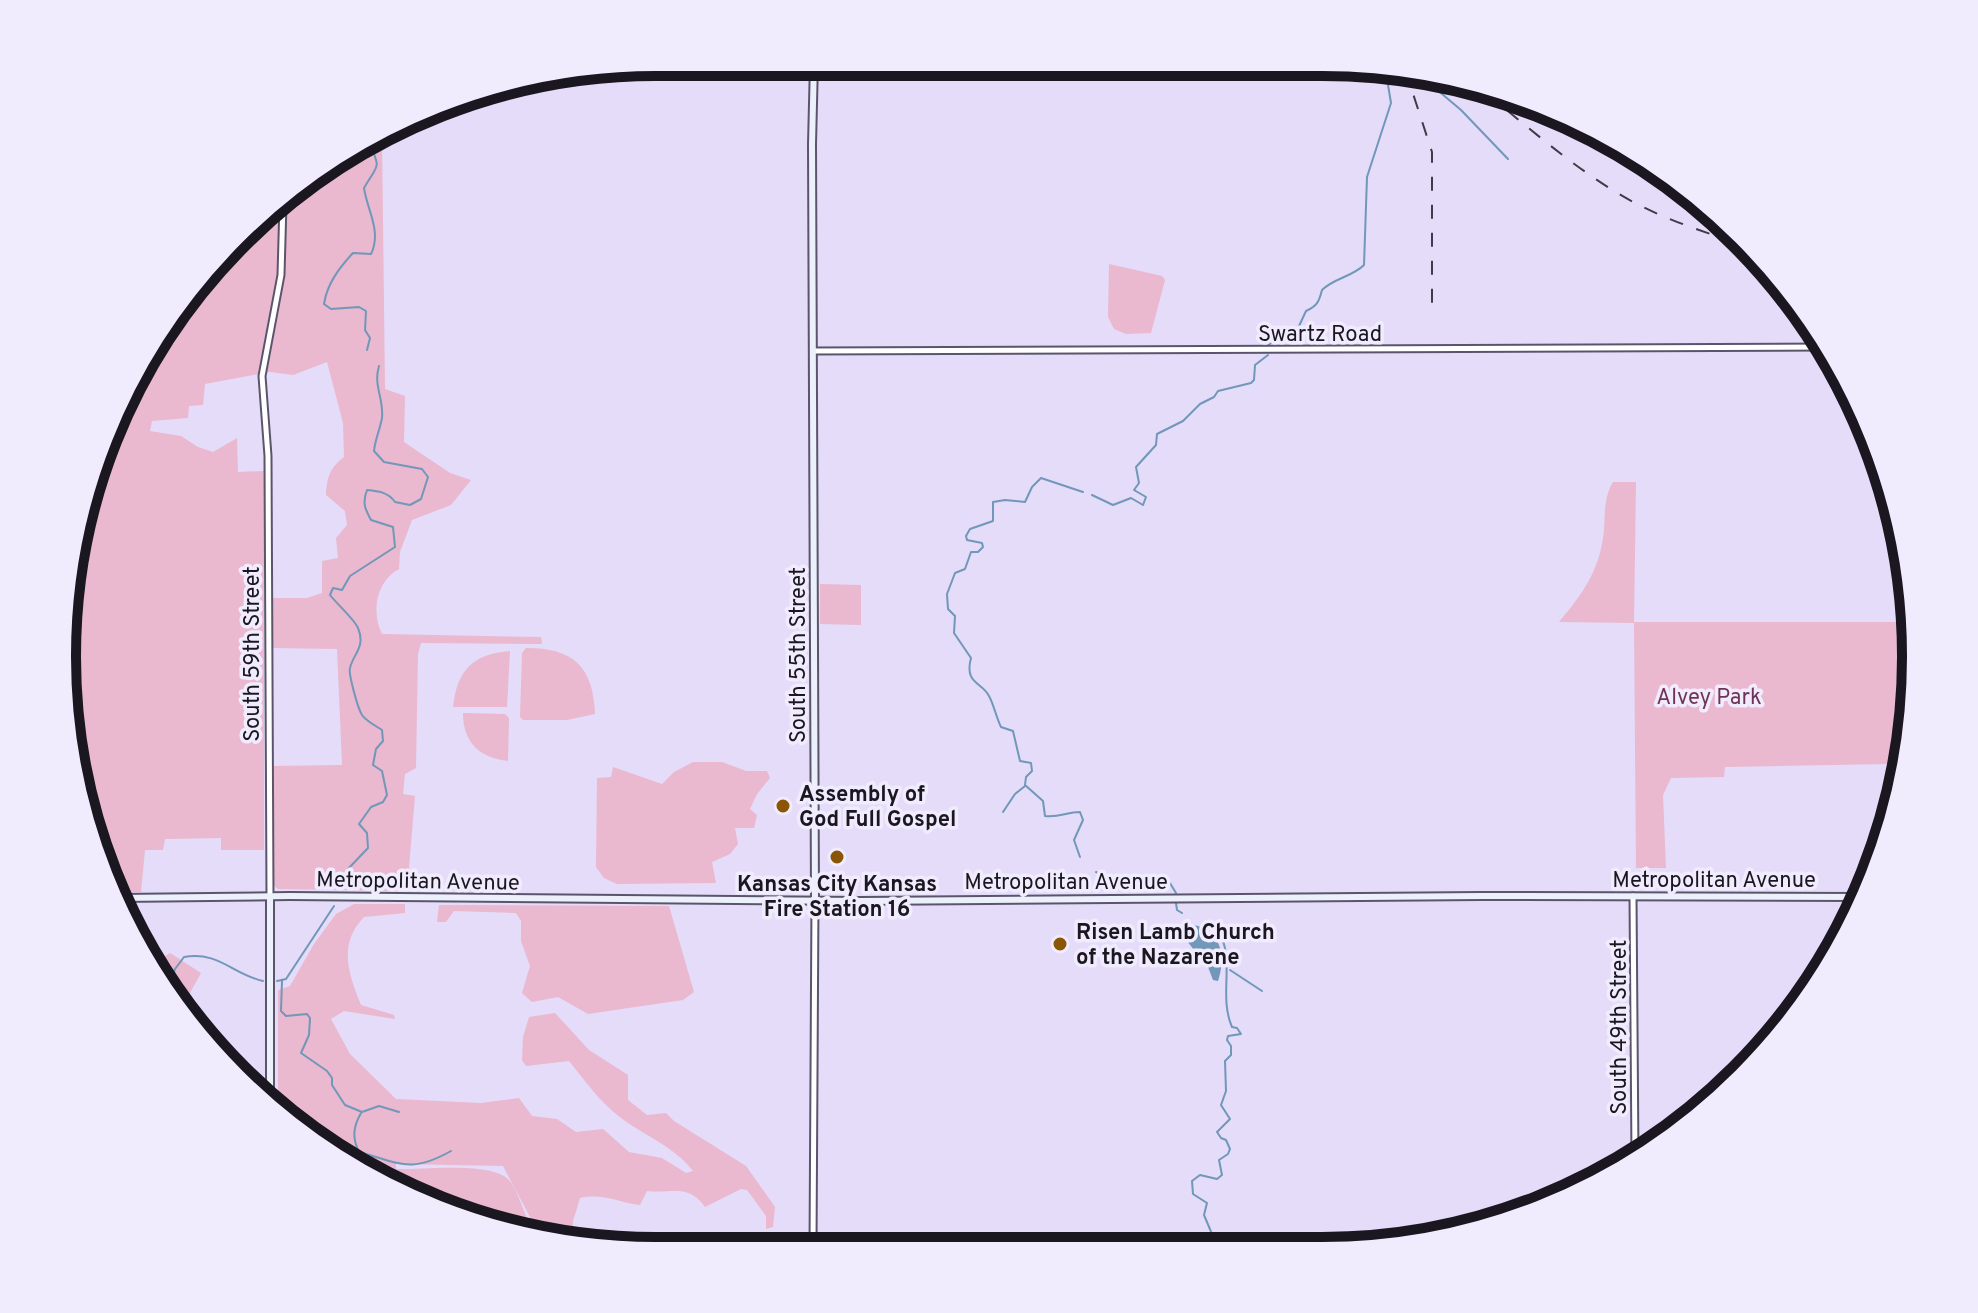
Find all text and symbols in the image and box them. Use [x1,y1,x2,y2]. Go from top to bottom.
street label: Swartz Road [1258,322,1382,349]
street label: South 59th Street [240,566,267,742]
street label: South 55th Street [786,567,813,743]
park label: Alvey Park [1656,685,1762,712]
place label: Assembly of God Full Gospel [799,782,956,834]
marker: Assembly of God Full Gospel [774,797,792,815]
marker: Kansas City Kansas Fire Station 16 [828,848,846,866]
street label: Metropolitan Avenue [316,867,520,898]
street label: Metropolitan Avenue [1612,868,1816,895]
street label: Metropolitan Avenue [964,870,1168,897]
place label: Kansas City Kansas Fire Station 16 [737,872,937,924]
place label: Risen Lamb Church of the Nazarene [1076,920,1275,972]
marker: Risen Lamb Church of the Nazarene [1051,935,1069,953]
street label: South 49th Street [1607,939,1634,1115]

